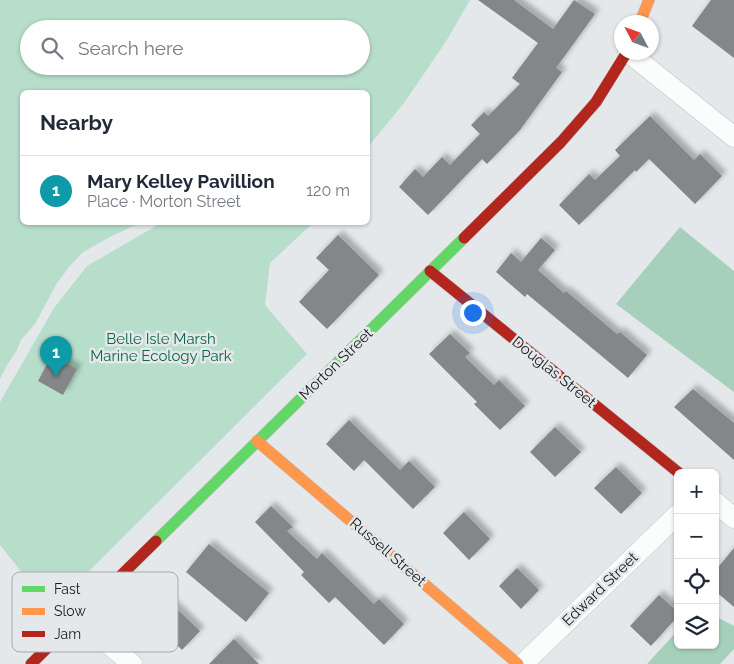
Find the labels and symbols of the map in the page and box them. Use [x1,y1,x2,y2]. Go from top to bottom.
north arrow [614,15,659,60]
your location [460,300,486,326]
street label: Morton Street [296,324,376,404]
park label: Belle Isle Marsh Marine Ecology Park [90,330,232,365]
street label: Douglas Street [508,333,600,411]
pin: 1 [40,336,72,377]
street label: Russell Street [346,514,430,590]
street label: Edward Street [558,548,642,630]
legend [12,572,178,652]
text: Fast [54,581,81,597]
text: Slow [54,603,86,619]
text: Jam [54,626,81,642]

